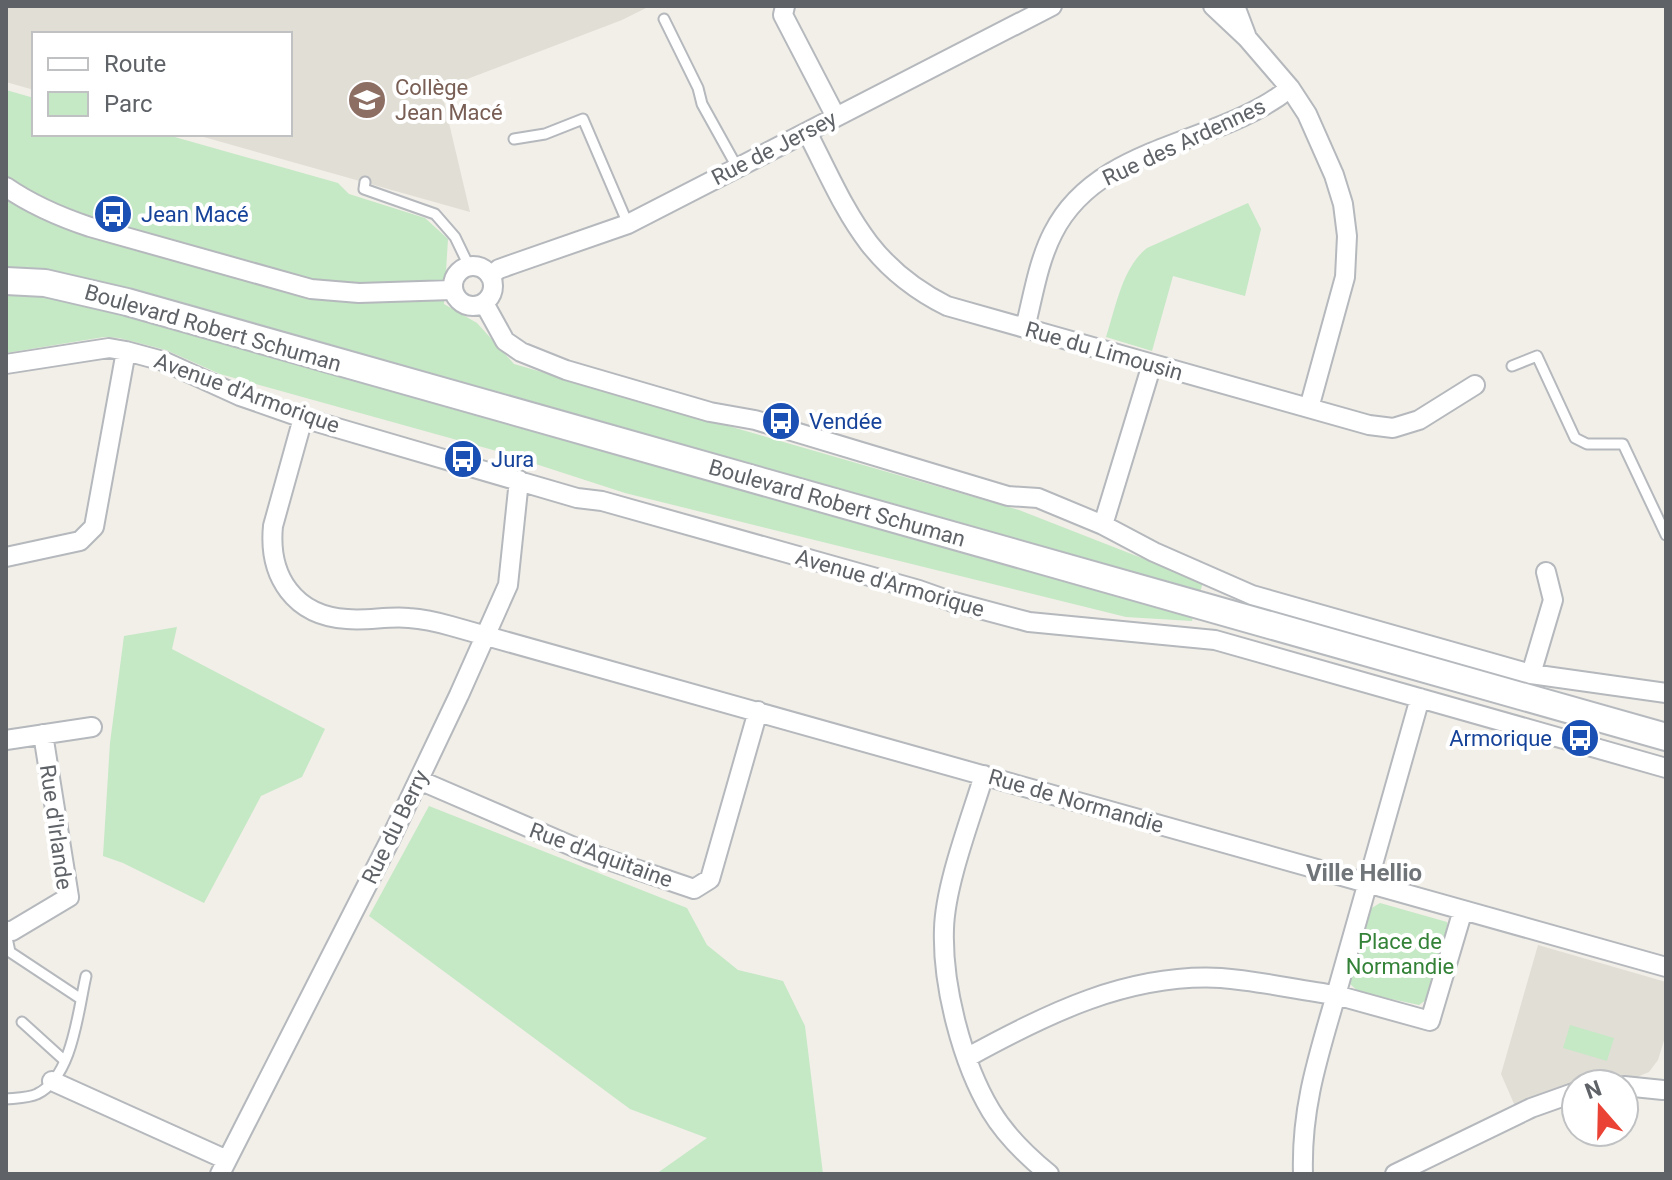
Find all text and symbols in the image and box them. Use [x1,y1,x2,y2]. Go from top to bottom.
legend [32,32,292,136]
text: Route [104,50,166,78]
place label: Collège Jean Macé [395,75,503,125]
school or university icon: Collège Jean Macé [346,79,388,121]
text: Parc [104,90,153,118]
street label: Rue des Ardennes [1099,93,1269,191]
street label: Rue de Jersey [707,106,841,190]
bus stop icon: Jean Macé [92,193,134,235]
place label: Jean Macé [141,202,249,227]
street label: Boulevard Robert Schuman [82,279,344,377]
street label: Rue du Limousin [1022,317,1186,385]
street label: Avenue d'Armorique [151,348,343,438]
bus stop icon: Vendée [760,400,802,442]
place label: Vendée [809,409,882,434]
bus stop icon: Jura [442,438,484,480]
place label: Jura [491,447,534,472]
street label: Boulevard Robert Schuman [706,454,968,552]
street label: Avenue d'Armorique [793,544,987,622]
bus stop icon: Armorique [1559,717,1601,759]
place label: Armorique [1449,726,1552,751]
street label: Rue d'Irlande [35,763,77,891]
street label: Rue de Normandie [986,764,1166,838]
street label: Rue du Berry [357,765,434,888]
street label: Rue d'Aquitaine [526,818,676,892]
district label: Ville Hellio [1306,859,1422,887]
park label: Place de Normandie [1346,929,1454,979]
north arrow [1560,1068,1640,1148]
text: N [1582,1075,1605,1104]

